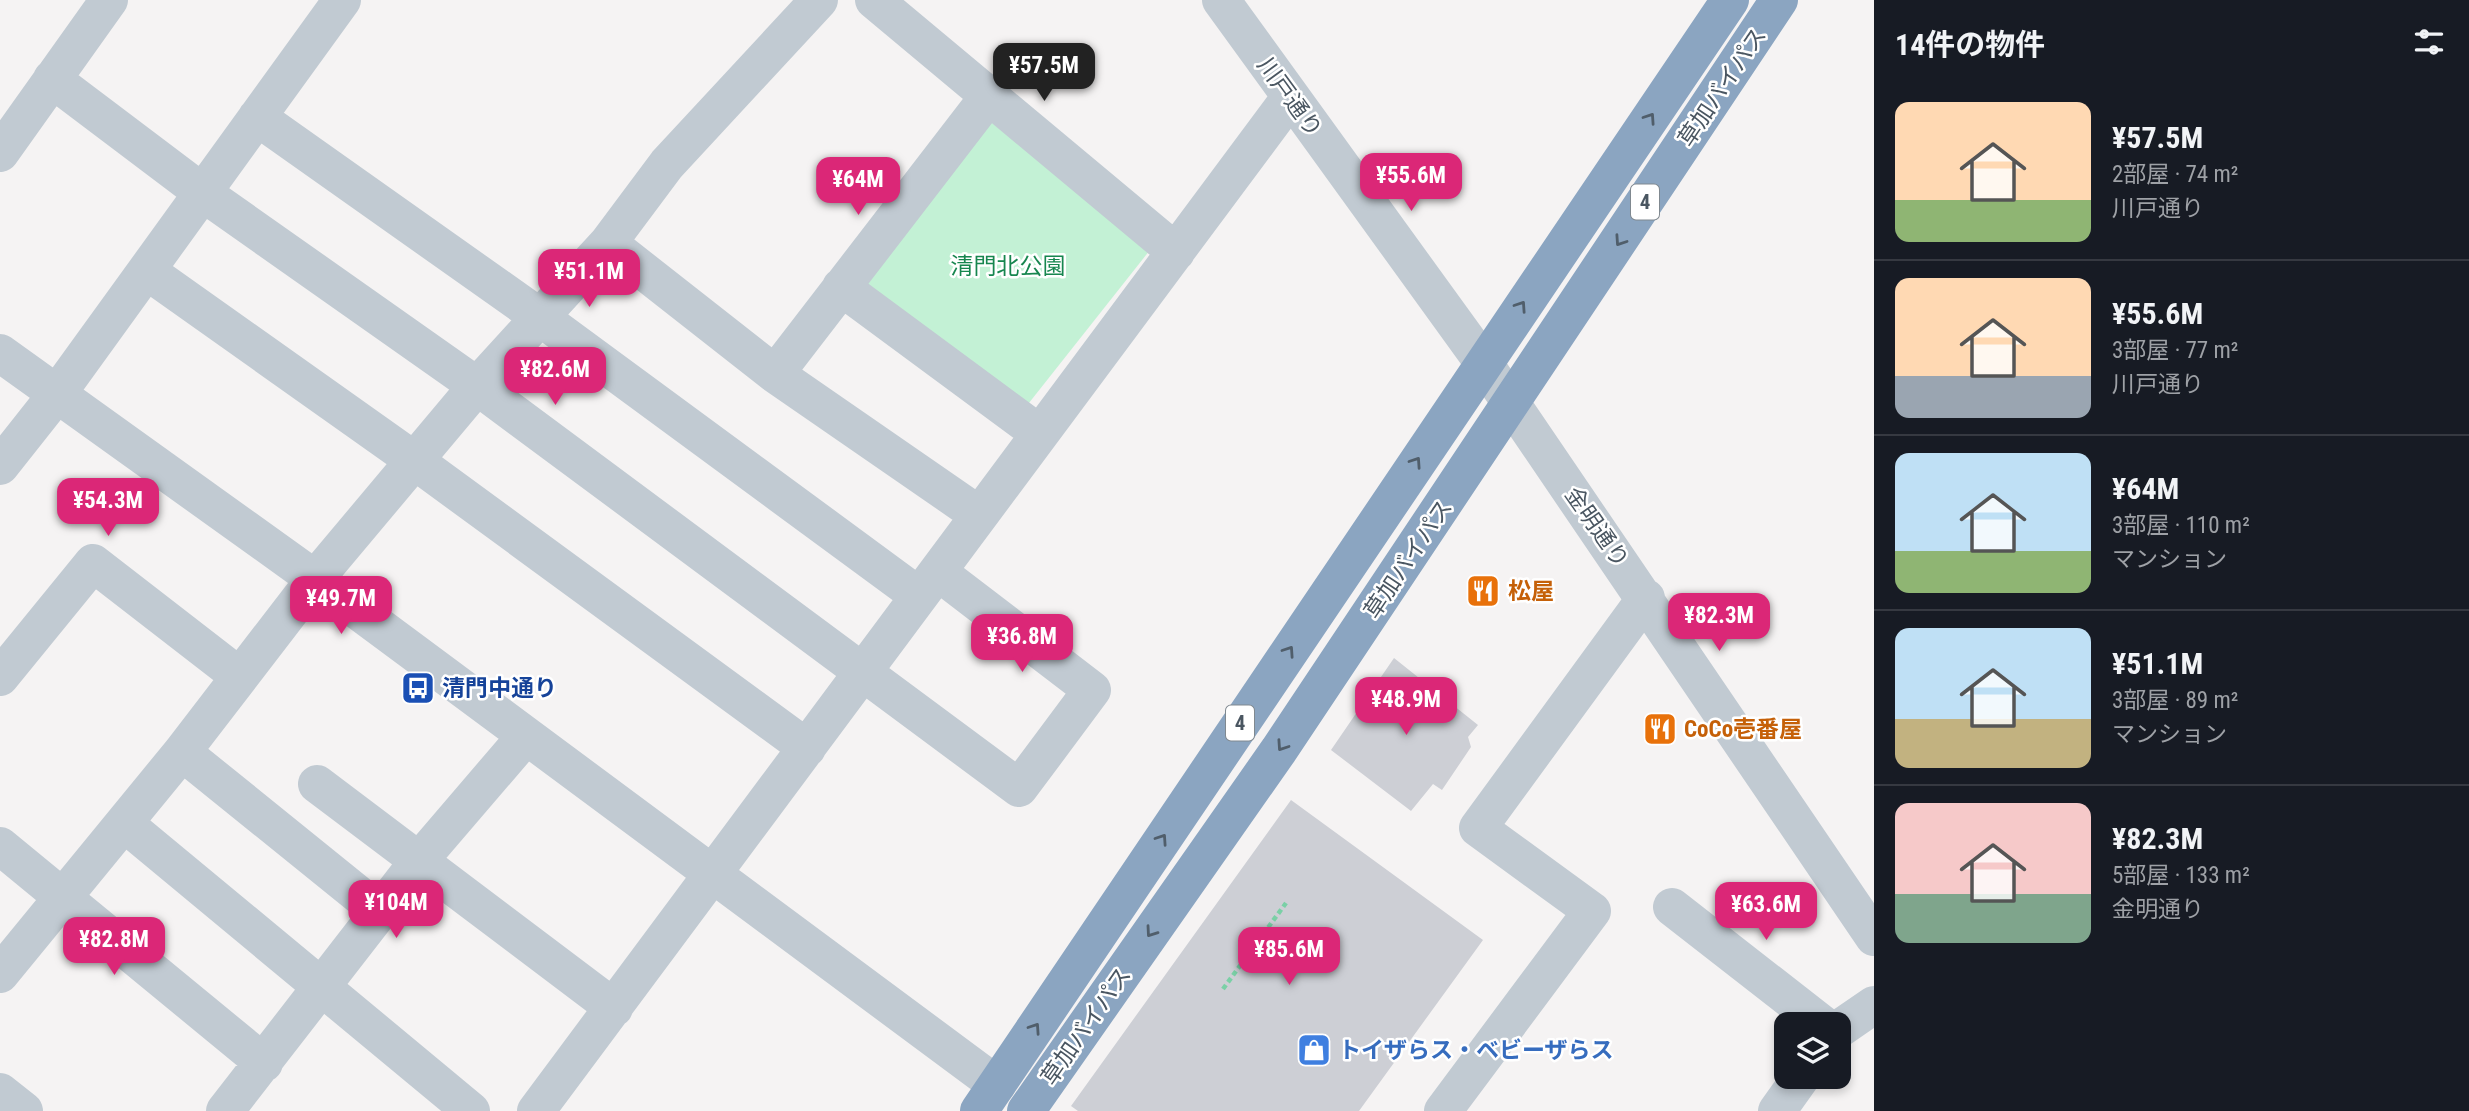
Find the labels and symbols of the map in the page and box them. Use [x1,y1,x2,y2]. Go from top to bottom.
street label: 草加バイパス [1673,23,1772,152]
pin: ¥57.5M [987,43,1101,103]
street label: 川戸通り [1252,52,1328,142]
one-way arrow [1642,113,1654,126]
pin: ¥55.6M [1354,154,1468,213]
pin: ¥64M [817,158,899,217]
road number: 4 [1631,184,1659,220]
one-way arrow [1616,233,1628,246]
pin: ¥51.1M [532,250,646,309]
park label: 清門北公園 [951,253,1066,280]
one-way arrow [1513,301,1525,314]
pin: ¥82.6M [498,348,612,407]
one-way arrow [1408,457,1420,470]
pin: ¥54.3M [51,478,165,538]
street label: 金明通り [1559,482,1634,573]
street label: 草加バイパス [1359,495,1458,624]
restaurant icon: 松屋 [1464,572,1502,610]
pin: ¥49.7M [284,576,398,636]
place label: 松屋 [1508,578,1554,605]
pin: ¥82.3M [1662,594,1776,653]
pin: ¥36.8M [965,614,1079,674]
one-way arrow [1281,645,1294,658]
bus stop icon: 清門中通り [399,669,437,707]
place label: 清門中通り [442,675,557,702]
pin: ¥48.9M [1349,678,1463,737]
road number: 4 [1226,706,1254,740]
restaurant icon: CoCo壱番屋 [1641,710,1679,748]
place label: CoCo壱番屋 [1684,716,1802,743]
one-way arrow [1277,738,1290,751]
one-way arrow [1154,834,1167,847]
pin: ¥104M [347,880,445,940]
pin: ¥63.6M [1709,883,1823,942]
pin: ¥82.8M [57,918,171,977]
one-way arrow [1147,924,1159,937]
pin: ¥85.6M [1232,928,1346,987]
street label: 草加バイパス [1036,962,1137,1090]
one-way arrow [1027,1023,1039,1036]
shop icon: トイザらス・ベビーザらス [1295,1031,1333,1069]
place label: トイザらス・ベビーザらス [1338,1037,1614,1064]

